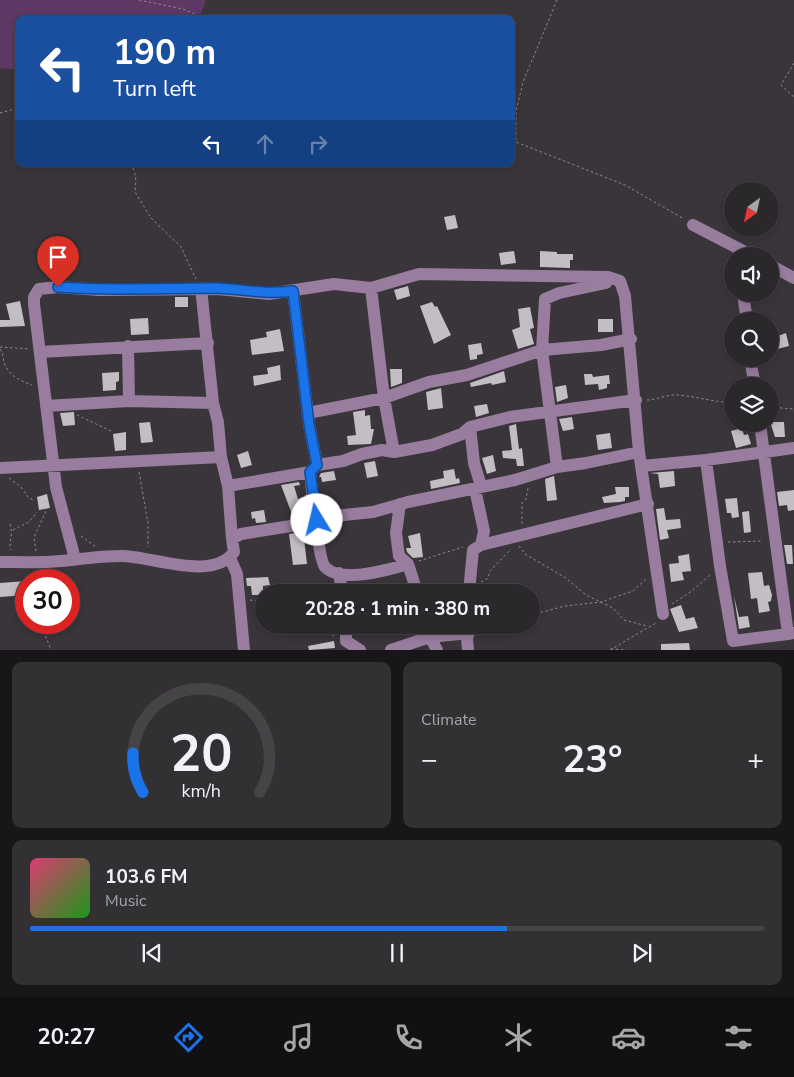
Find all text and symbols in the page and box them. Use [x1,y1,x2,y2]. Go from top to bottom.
text: 190 m [113,29,216,76]
icon: left [30,35,95,100]
text: Turn left [113,74,196,104]
icon: left [198,130,226,158]
icon: ahead [251,130,279,158]
icon: right [304,130,332,158]
north arrow [724,182,779,238]
map controls [724,182,779,432]
pin [37,236,79,287]
icon: arrive [44,243,72,271]
button: sound [724,247,779,302]
button: search [724,312,779,367]
button: layers [724,377,779,432]
position arrow [290,493,342,545]
speed limit sign: 30 [15,569,80,634]
text: 20:28 · 1 min · 380 m [305,596,490,622]
text: Climate [421,709,476,731]
text: 20 [170,718,233,789]
text: 23° [562,734,623,785]
text: − [421,741,438,779]
text: + [747,741,764,779]
text: km/h [182,779,221,803]
text: 103.6 FM [105,864,188,890]
text: Music [105,890,146,912]
icon: previous [138,939,166,967]
icon: pause [383,939,411,967]
icon: next [628,939,656,967]
icon: directions [171,1020,206,1055]
icon: music [281,1020,316,1055]
icon: phone [391,1020,426,1055]
icon: climate [501,1020,536,1055]
icon: car [611,1020,646,1055]
icon: filters [721,1020,756,1055]
text: 20:27 [38,1022,96,1052]

